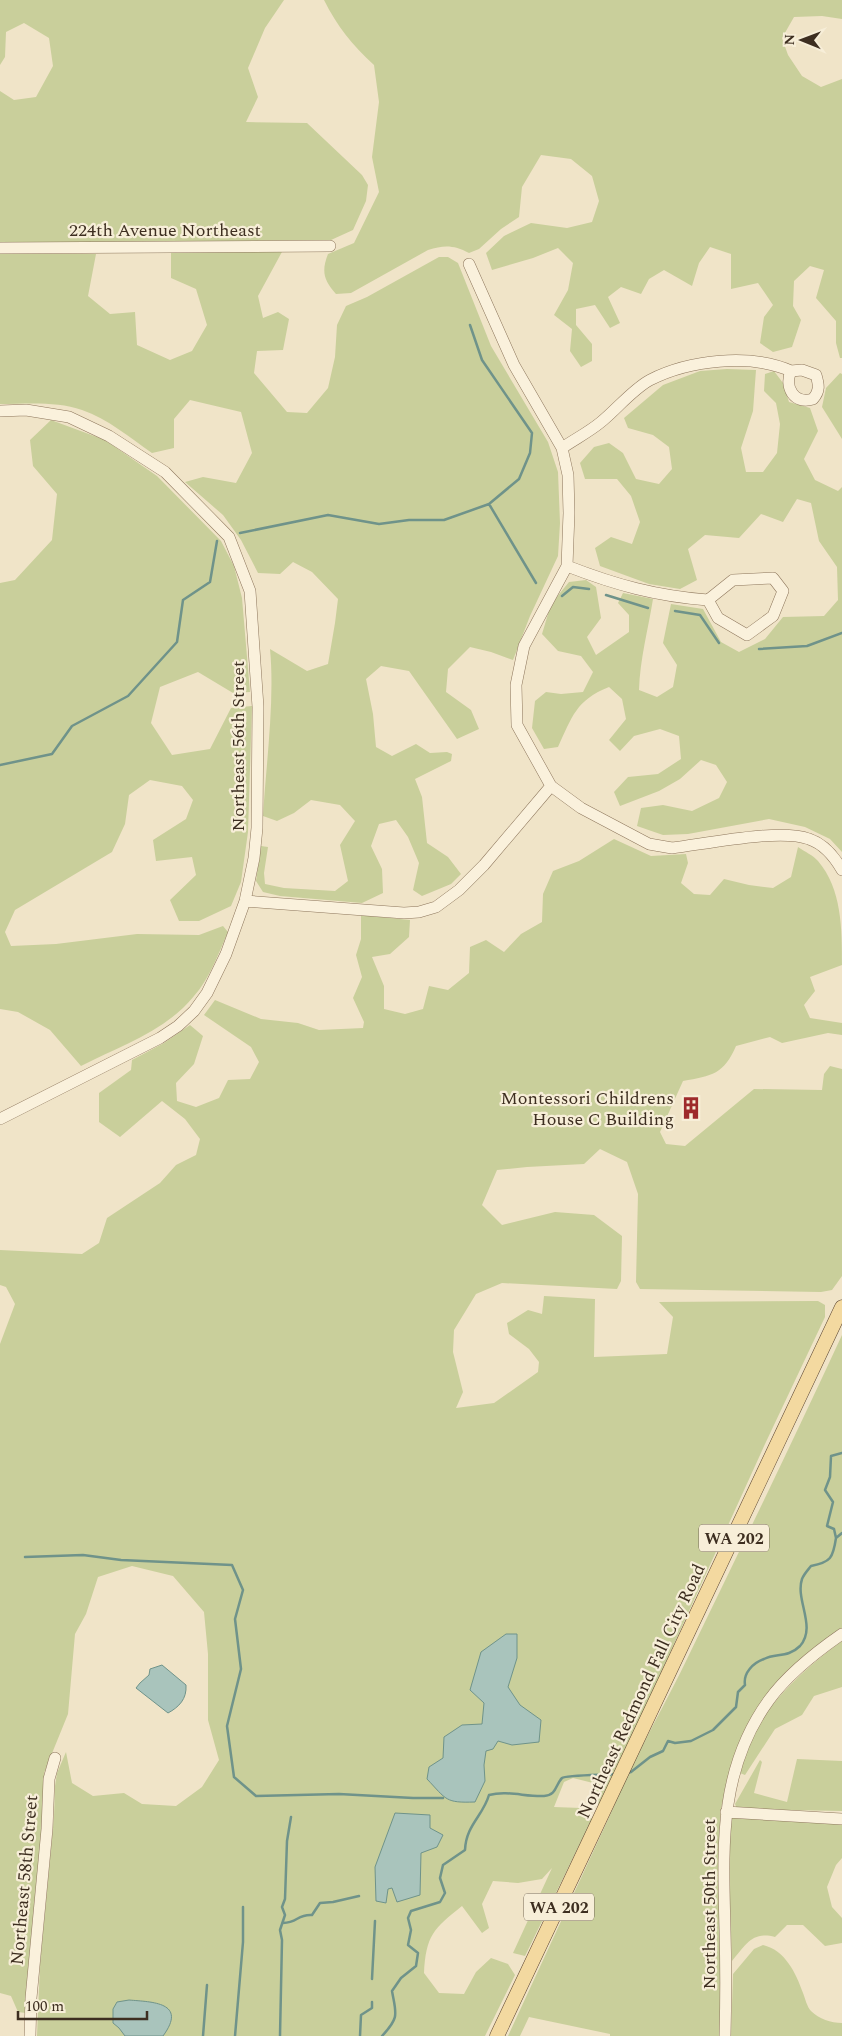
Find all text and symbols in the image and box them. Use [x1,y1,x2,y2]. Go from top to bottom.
north arrow [777,15,827,65]
text: N [779,34,800,46]
street label: 224th Avenue Northeast [69,217,261,244]
street label: Northeast 56th Street [225,661,252,831]
place label: Montessori Childrens House C Building [501,1085,674,1133]
building icon: Montessori Childrens House C Building [678,1095,704,1121]
road number: WA 202 [699,1525,769,1552]
street label: Northeast Redmond Fall City Road [570,1559,713,1823]
street label: Northeast 58th Street [4,1794,45,1966]
street label: Northeast 50th Street [696,1819,723,1989]
road number: WA 202 [524,1894,594,1920]
scale bar [18,1988,146,2020]
text: 100 m [25,1995,64,2018]

